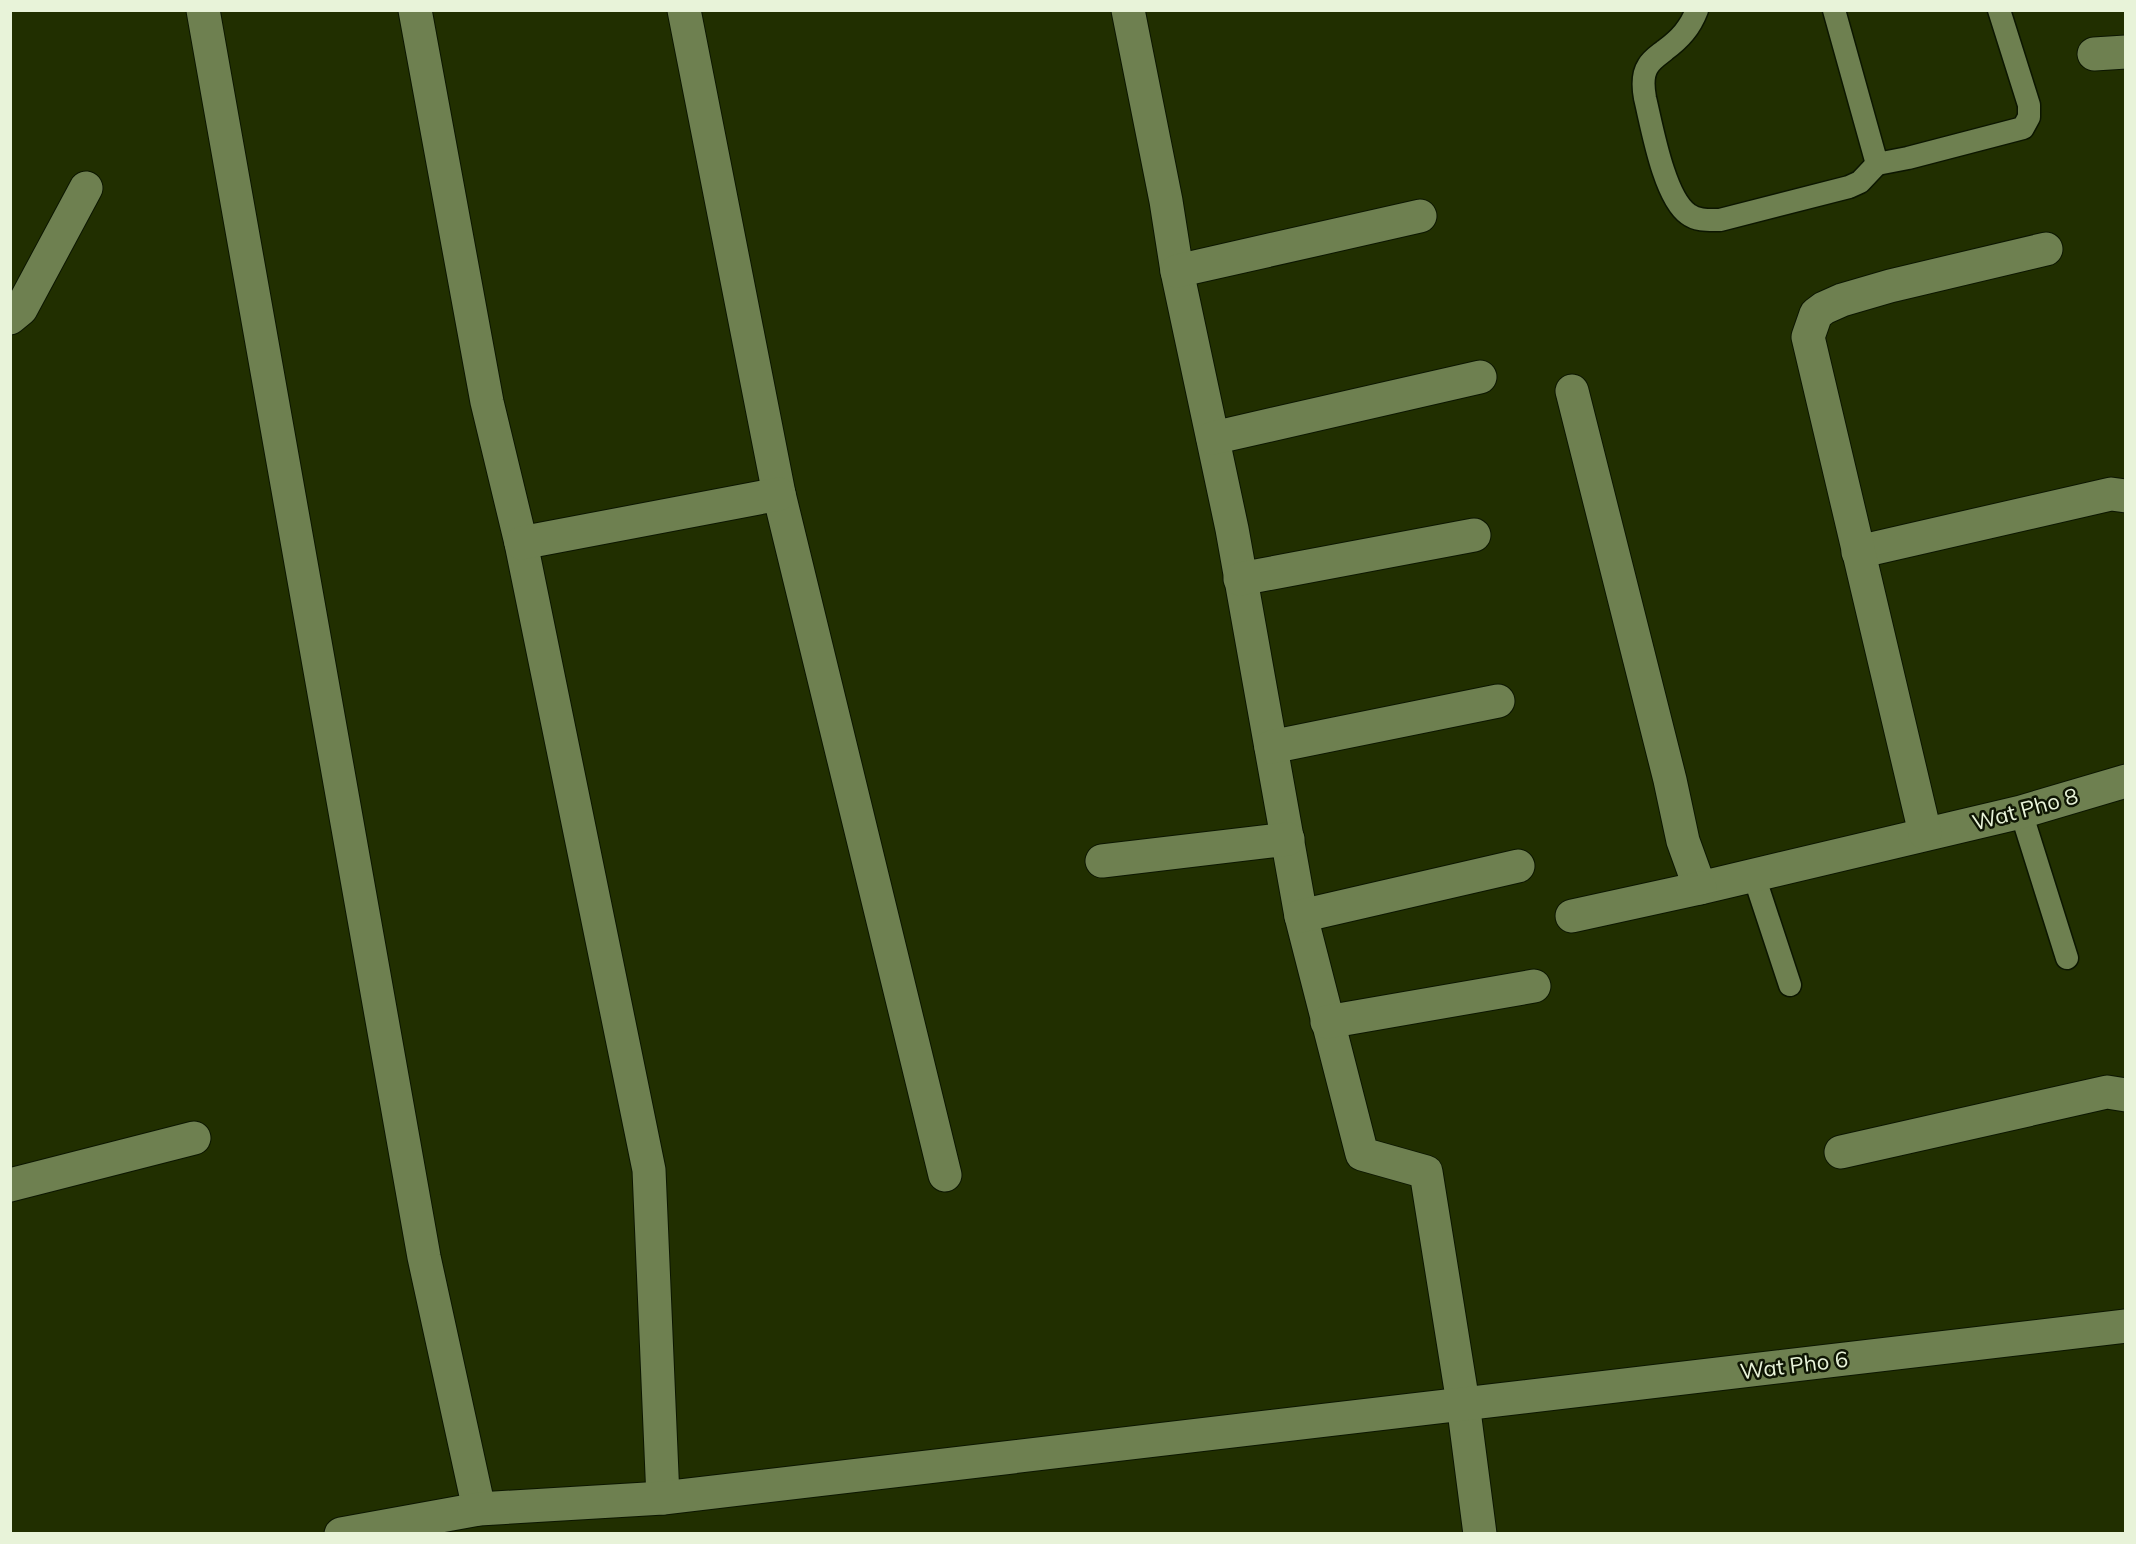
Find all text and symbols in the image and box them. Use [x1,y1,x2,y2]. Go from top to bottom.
street label: Wat Pho 8 [1969,781,2081,837]
street label: Wat Pho 6 [1738,1344,1850,1386]

